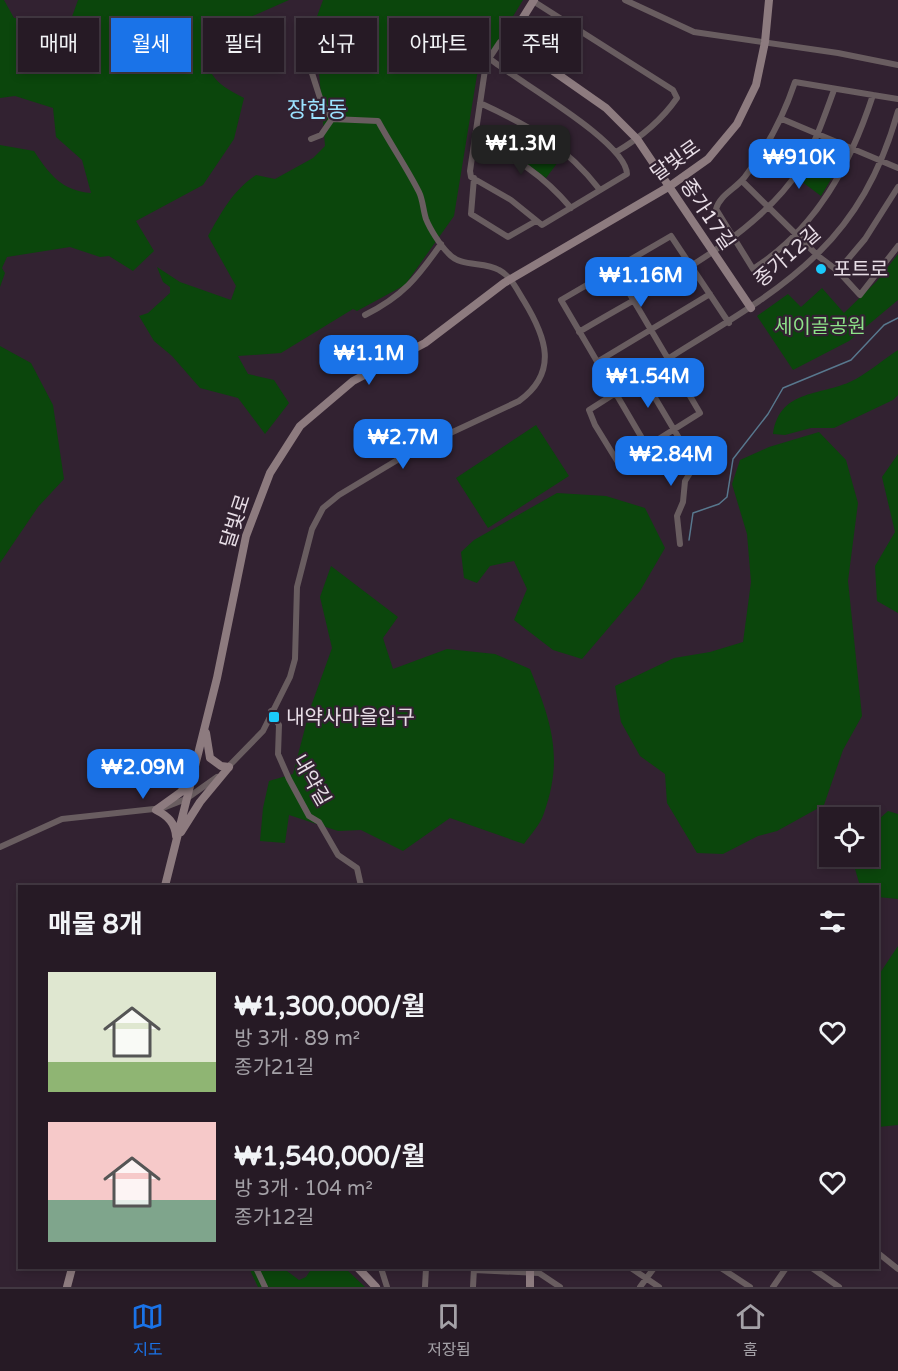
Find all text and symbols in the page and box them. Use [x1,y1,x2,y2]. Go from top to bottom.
chip: 매매 [18,18,99,72]
chip: 월세 [111,18,191,72]
chip: 필터 [203,18,284,72]
chip: 신규 [296,18,377,72]
chip: 아파트 [389,18,489,72]
chip: 주택 [501,18,581,72]
district label: 장현동 [287,97,347,123]
pin: ₩1.3M [479,125,563,176]
text: ₩1.3M [485,132,557,156]
street label: 달빛로 [646,135,705,186]
pin: ₩910K [757,139,841,190]
text: ₩910K [763,146,835,170]
street label: 종가17길 [675,175,740,255]
street label: 종가12길 [749,221,826,292]
pin: ₩1.16M [592,257,690,308]
place label: 포트로 [833,258,888,282]
marker: 포트로 [814,262,828,276]
text: ₩1.16M [599,264,683,288]
park label: 세이골공원 [774,315,866,339]
pin: ₩1.1M [327,335,411,386]
text: ₩1.1M [333,342,405,366]
pin: ₩1.54M [599,358,697,409]
text: ₩1.54M [606,365,690,389]
pin: ₩2.7M [361,419,445,470]
text: ₩2.7M [367,426,439,450]
pin: ₩2.84M [622,436,720,487]
text: ₩2.84M [629,443,713,467]
street label: 달빛로 [216,491,256,551]
place label: 내약사마을입구 [286,706,415,730]
marker: 내약사마을입구 [267,710,281,724]
pin: ₩2.09M [94,749,192,800]
street label: 내약길 [287,751,335,810]
text: ₩2.09M [101,756,185,780]
map controls [819,807,879,867]
button: locate [819,807,879,867]
icon: filters [816,905,849,938]
text: 매물 8개 [48,909,143,940]
text: ₩1,300,000/월 [234,991,425,1022]
icon: home [96,996,168,1068]
icon: heart [816,1016,849,1049]
text: 방 3개 · 89 m² [234,1027,360,1051]
text: 종가21길 [234,1056,314,1080]
text: ₩1,540,000/월 [234,1141,425,1172]
icon: home [96,1146,168,1218]
icon: heart [816,1166,849,1199]
text: 방 3개 · 104 m² [234,1177,373,1201]
text: 종가12길 [234,1206,314,1230]
tab: 지도 [131,1300,164,1360]
tab: 저장됨 [427,1300,471,1360]
tab: 홈 [734,1300,767,1360]

